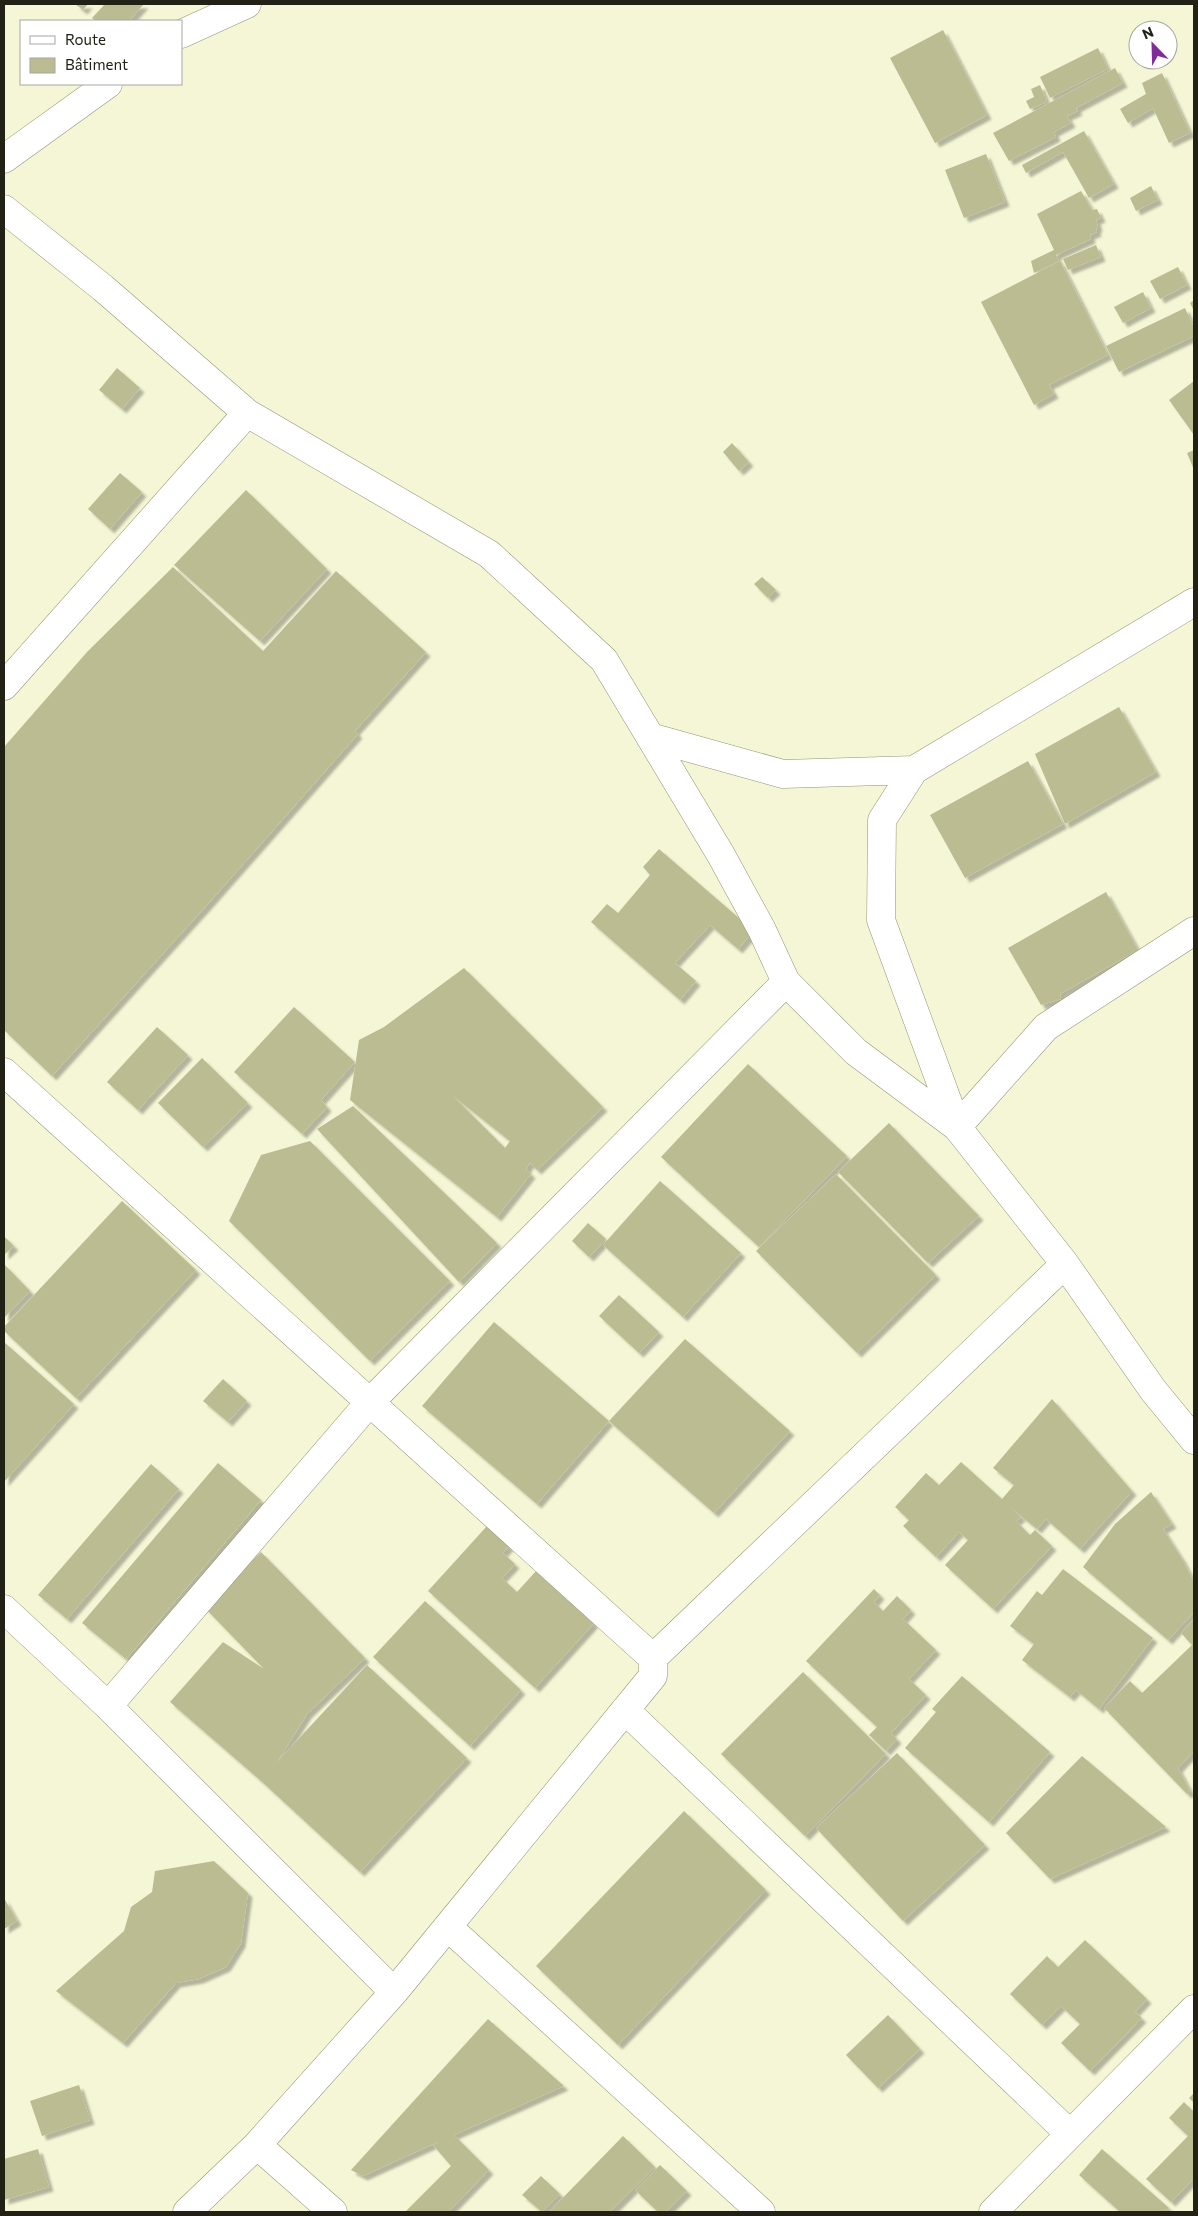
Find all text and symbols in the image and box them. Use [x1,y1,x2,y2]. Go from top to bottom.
legend [20,20,182,85]
north arrow [1128,20,1178,70]
text: N [1140,23,1156,42]
text: Route [65,30,106,48]
text: Bâtiment [65,55,128,73]

